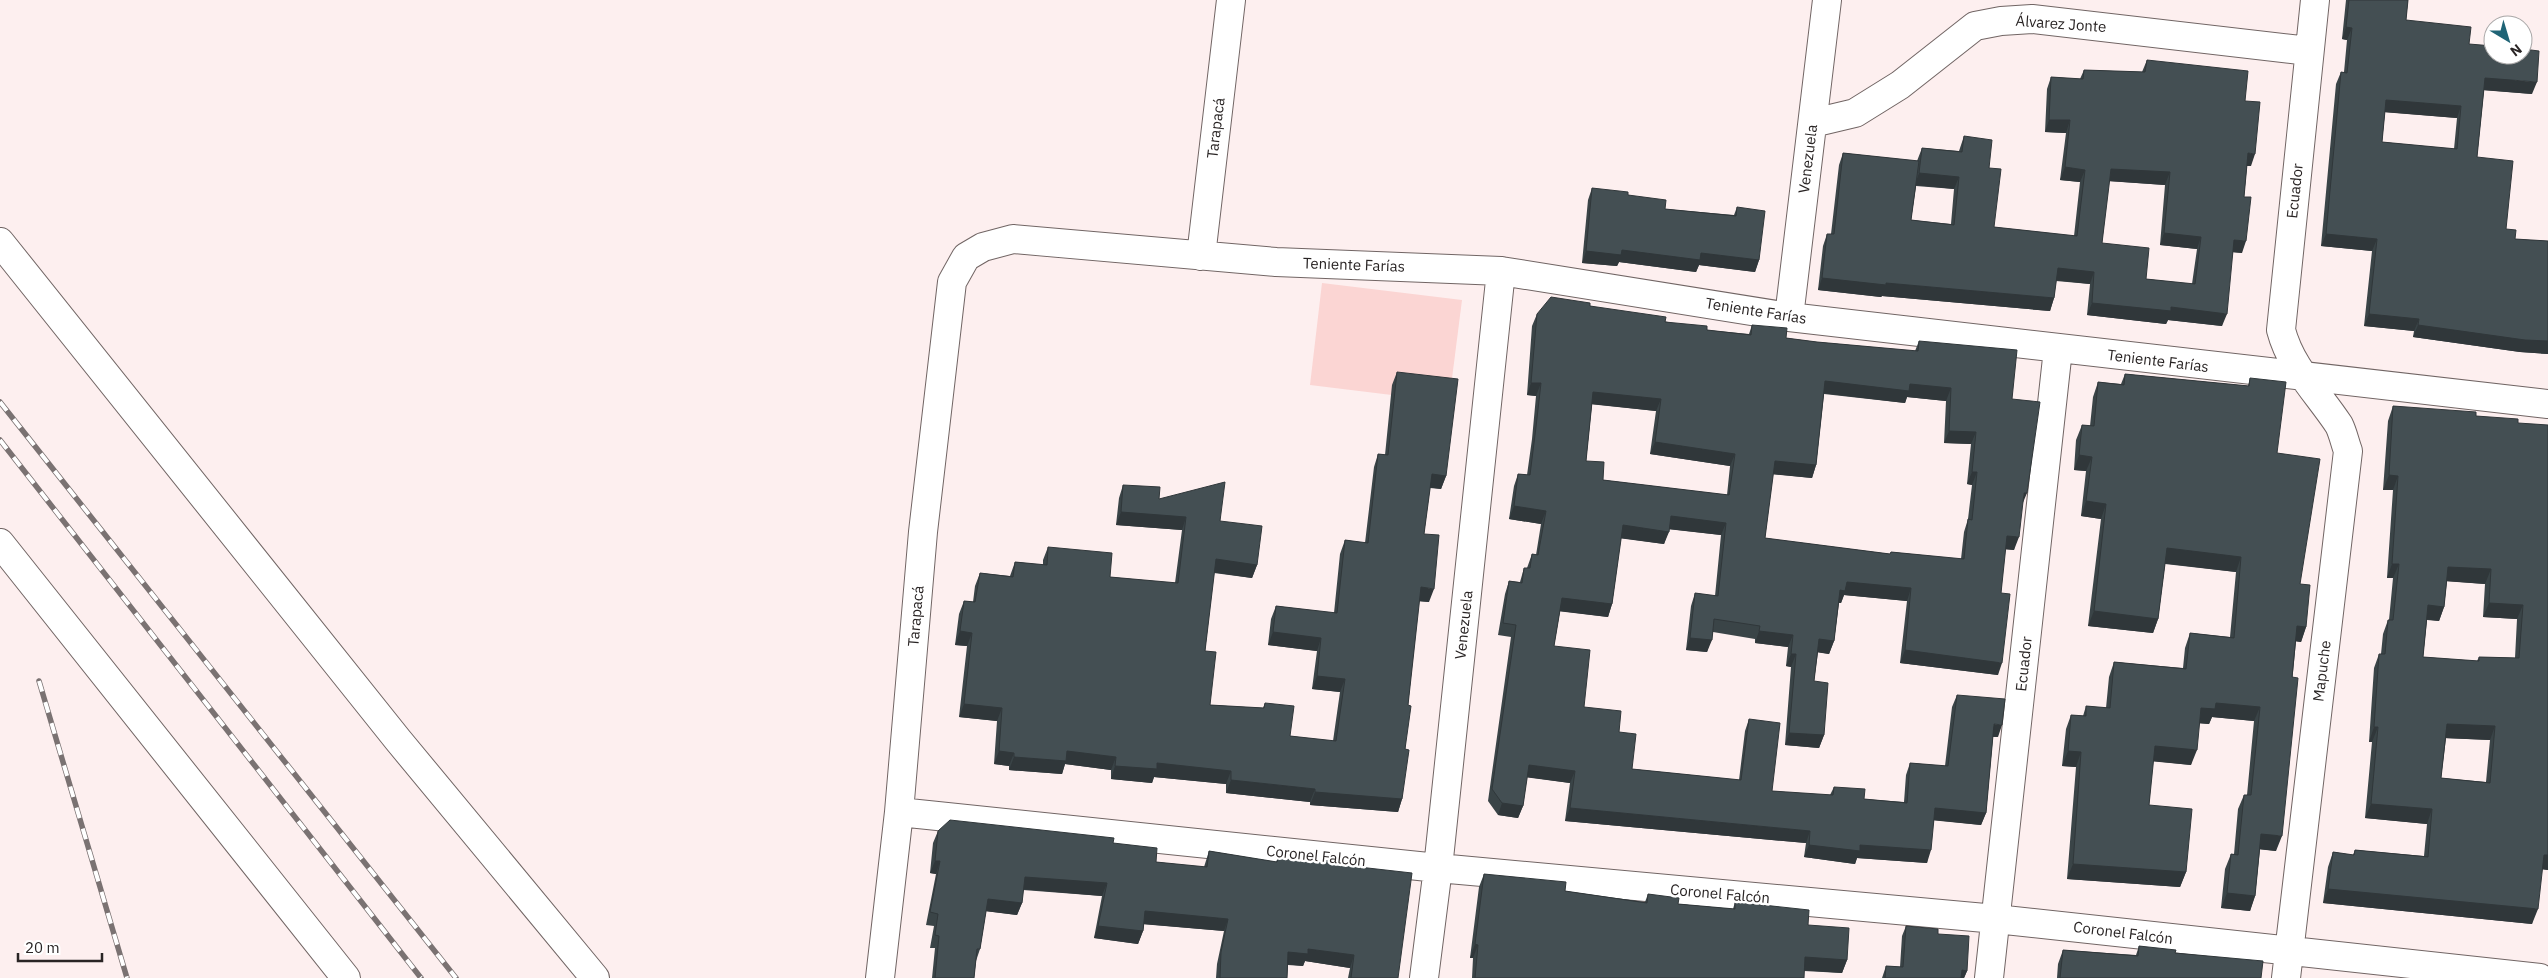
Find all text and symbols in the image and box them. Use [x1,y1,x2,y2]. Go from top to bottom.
street label: Álvarez Jonte [2015,11,2107,36]
north arrow [2483,15,2533,65]
text: N [2506,40,2526,60]
street label: Tarapacá [1202,96,1229,160]
street label: Venezuela [1794,123,1821,195]
street label: Ecuador [2282,162,2307,219]
street label: Teniente Farías [1303,253,1405,276]
street label: Teniente Farías [1704,293,1808,328]
street label: Teniente Farías [2106,345,2210,376]
street label: Tarapacá [903,585,928,647]
street label: Venezuela [1450,589,1477,660]
street label: Ecuador [2011,635,2036,692]
street label: Mapuche [2308,639,2335,703]
street label: Coronel Falcón [1265,841,1367,870]
street label: Coronel Falcón [1669,880,1771,907]
street label: Coronel Falcón [2072,917,2174,948]
scale bar [18,930,101,962]
text: 20 m [25,938,60,957]

